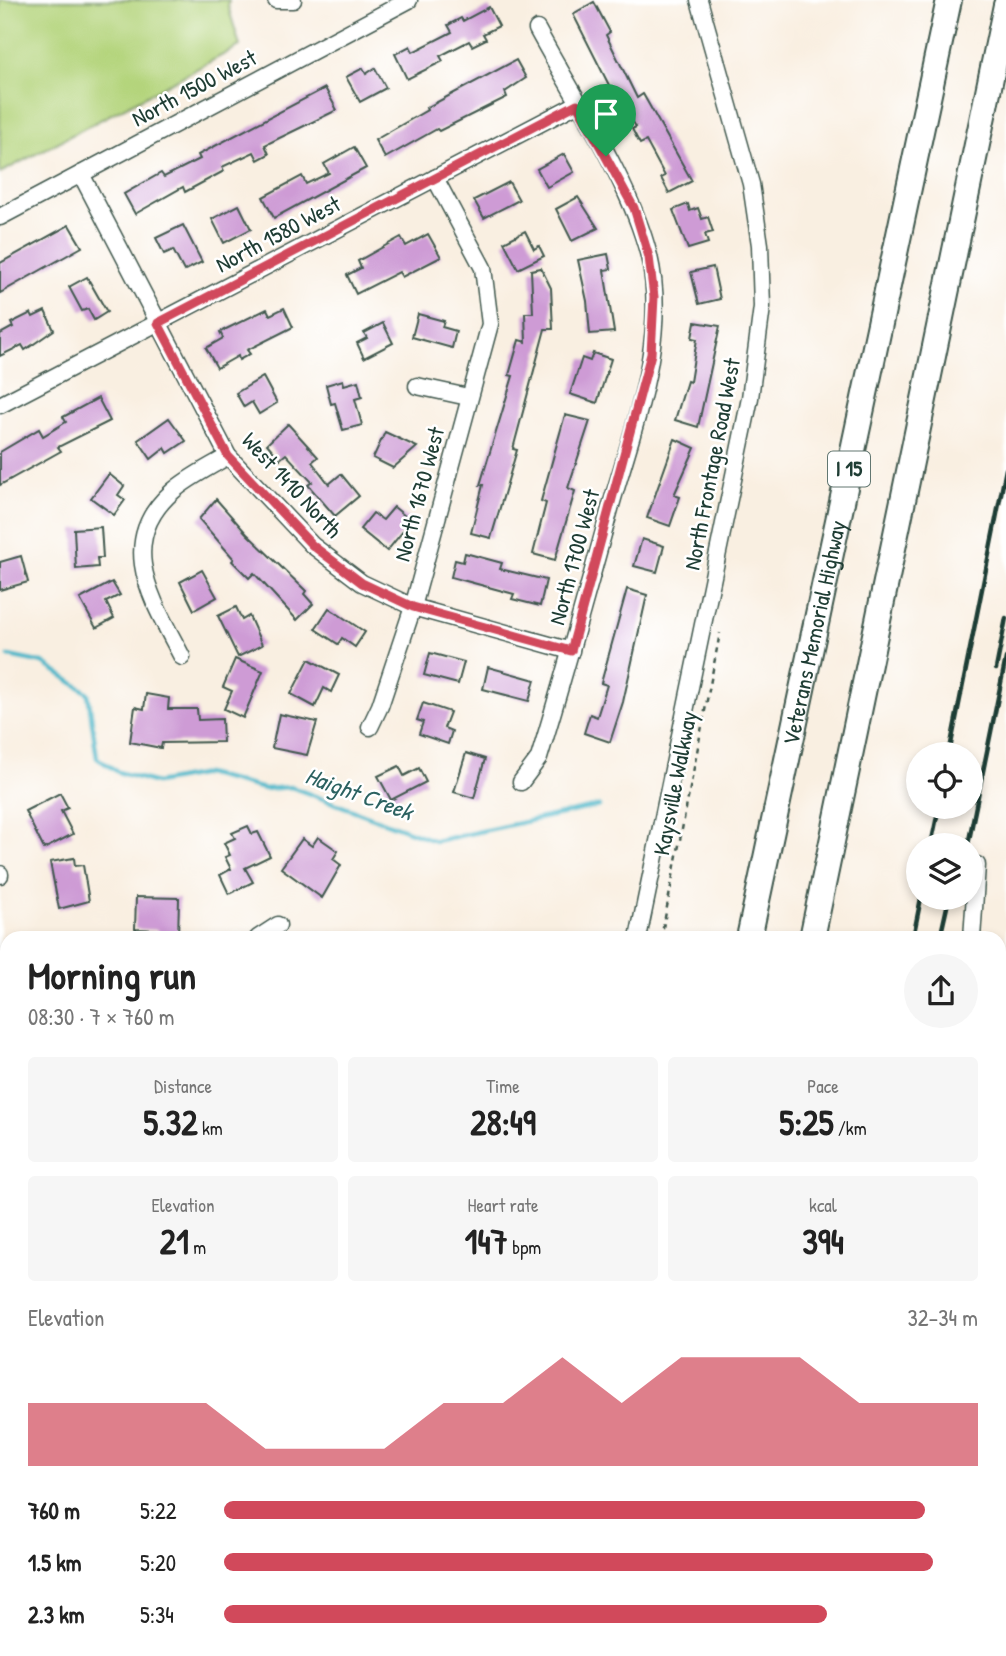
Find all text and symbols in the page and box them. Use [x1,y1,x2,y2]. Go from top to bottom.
street label: North 1500 West [126,41,263,133]
pin [576,84,636,156]
icon: arrive [587,95,625,133]
street label: North 1580 West [210,187,346,279]
street label: North Frontage Road West [676,354,747,572]
street label: North 1670 West [386,422,452,564]
street label: West 1410 North [235,425,350,545]
road number: I 15 [828,452,870,486]
street label: North 1700 West [541,485,607,628]
street label: Veterans Memorial Highway [775,517,853,748]
street label: Kaysville Walkway [645,708,704,858]
map controls [906,742,983,910]
button: locate [906,742,983,819]
water label: Haight Creek [301,759,419,829]
button: layers [906,833,983,910]
text: Morning run [28,949,196,1001]
button: share [904,954,978,1028]
text: 08:30 · 7 × 760 m [28,1001,174,1032]
text: Distance [154,1073,212,1099]
text: Time [486,1073,520,1099]
text: Pace [807,1073,839,1099]
text: 5.32 [143,1099,198,1146]
text: 28:49 [470,1099,536,1146]
text: 5:25 [779,1099,833,1146]
text: km [198,1115,223,1141]
text: /km [833,1115,867,1141]
text: Elevation [151,1192,215,1218]
text: Heart rate [468,1192,538,1218]
text: kcal [809,1192,837,1218]
text: 21 [160,1218,189,1265]
text: 147 [465,1218,508,1265]
text: 394 [802,1218,844,1265]
text: m [189,1234,206,1260]
text: bpm [508,1234,541,1260]
text: Elevation [28,1302,104,1333]
text: 32–34 m [907,1302,978,1333]
text: 760 m [28,1495,80,1526]
text: 5:22 [140,1495,177,1526]
text: 1.5 km [28,1547,81,1578]
text: 5:20 [140,1547,176,1578]
text: 2.3 km [28,1599,84,1630]
text: 5:34 [140,1599,174,1630]

